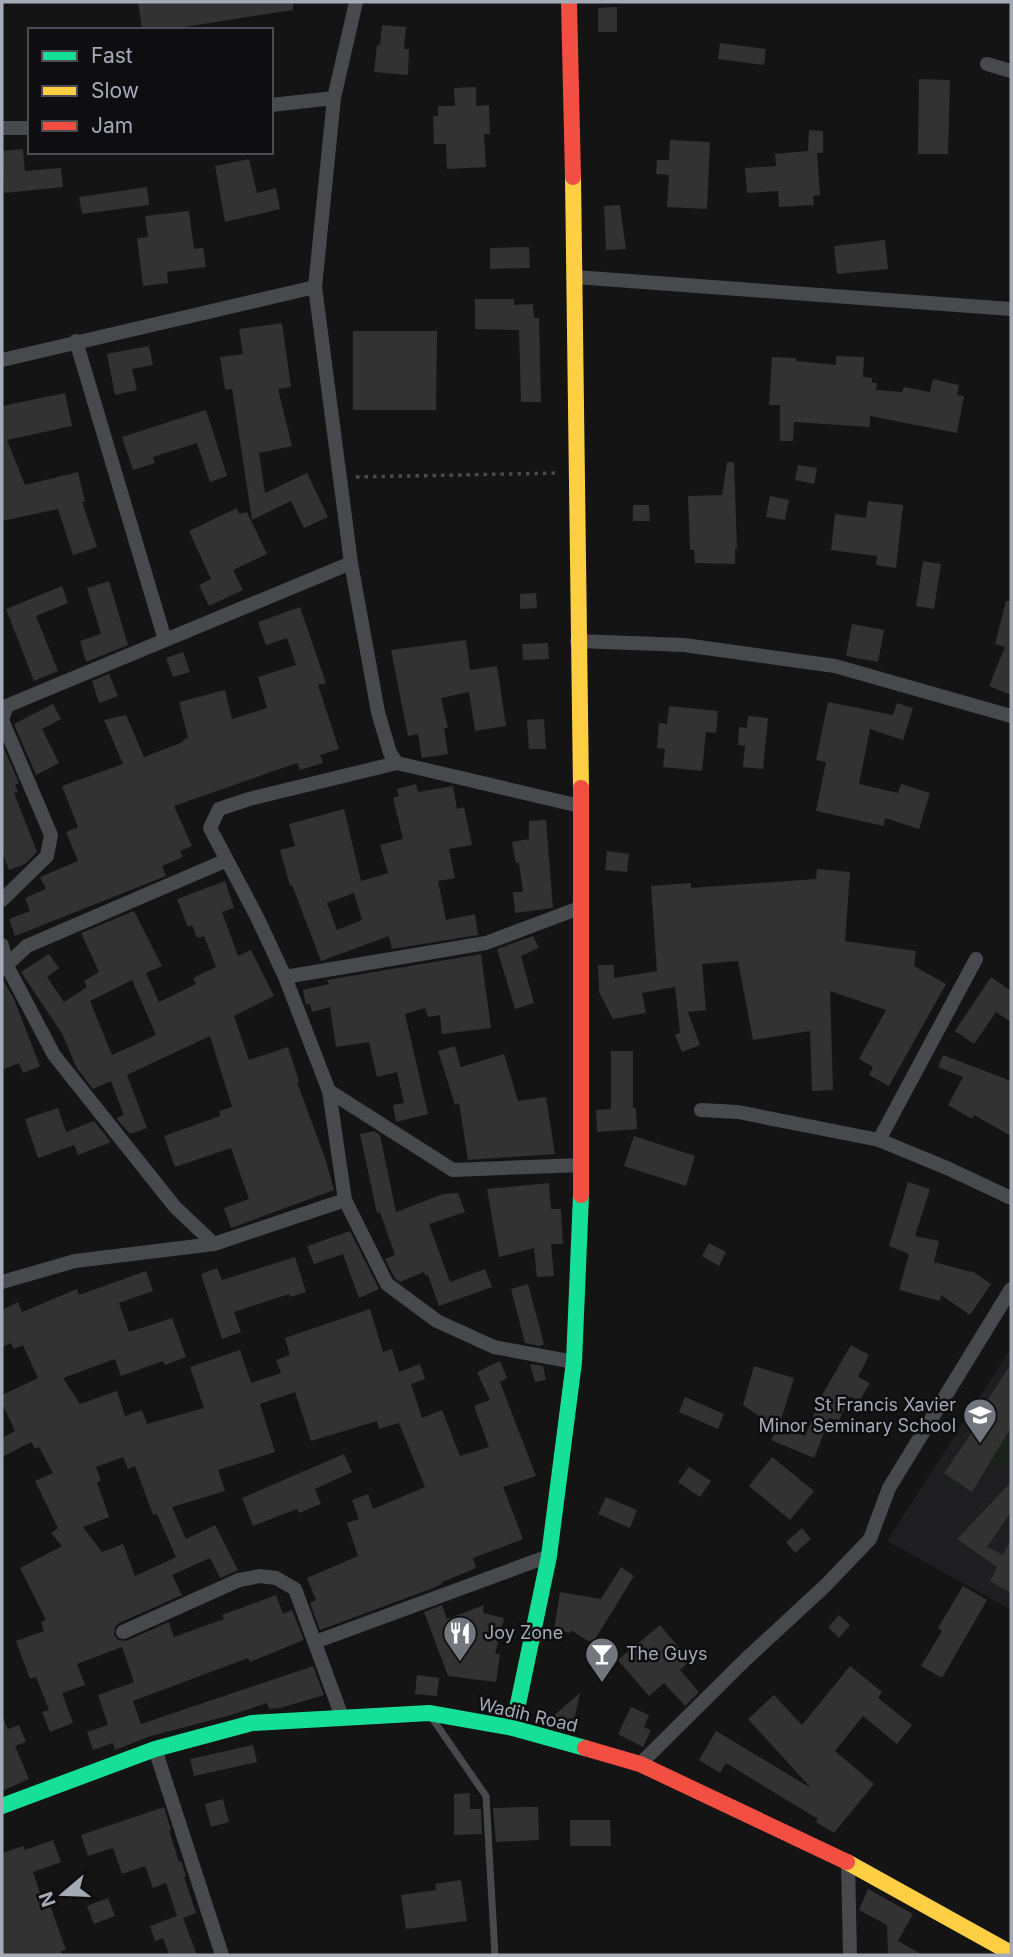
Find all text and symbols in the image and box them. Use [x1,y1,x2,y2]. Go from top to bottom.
legend [28,28,273,154]
text: Fast [91,43,133,68]
text: Slow [91,78,139,103]
text: Jam [91,113,133,138]
place label: St Francis Xavier Minor Seminary School [759,1394,956,1436]
school or university icon: St Francis Xavier Minor Seminary School [961,1396,999,1445]
restaurant icon: Joy Zone [441,1614,479,1663]
place label: Joy Zone [484,1622,563,1643]
bar icon: The Guys [583,1635,621,1684]
place label: The Guys [626,1643,708,1664]
street label: Wadih Road [476,1693,580,1736]
north arrow [28,1859,98,1929]
text: N [34,1889,61,1910]

